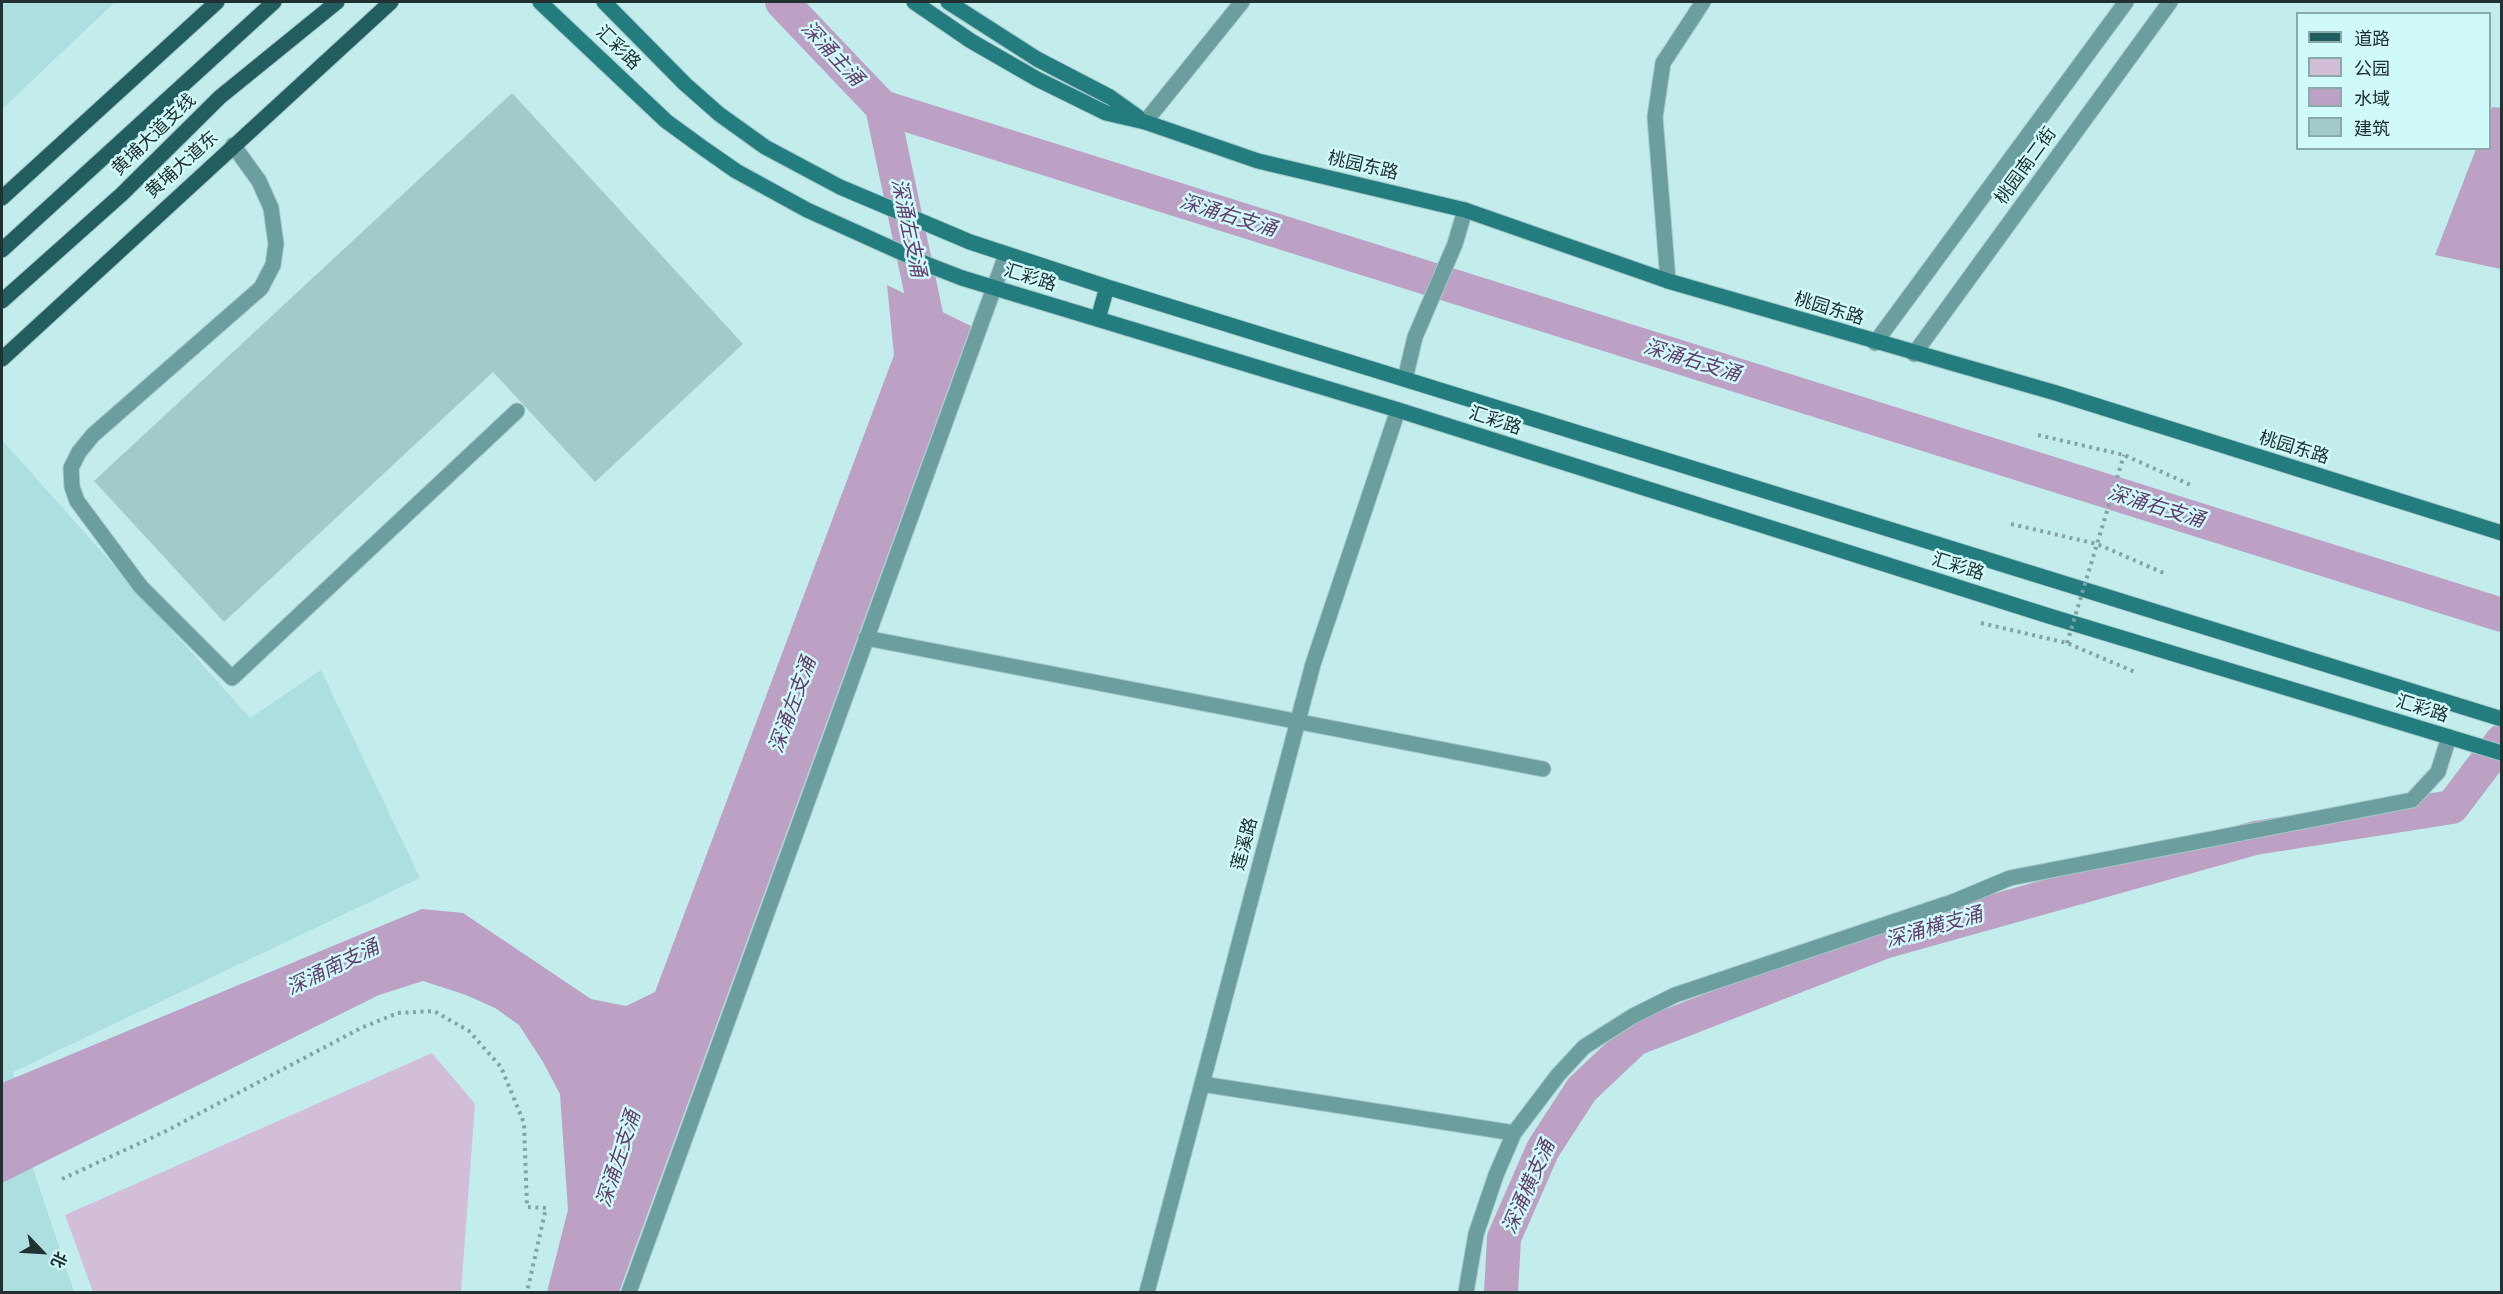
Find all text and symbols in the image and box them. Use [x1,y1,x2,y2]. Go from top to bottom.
legend [2296,12,2491,150]
water label: 深涌主涌 [796,17,868,91]
street label: 汇彩路 [591,21,645,75]
text: 道路 [2354,28,2390,50]
text: 公园 [2354,58,2390,80]
text: 水域 [2354,88,2390,110]
street label: 黄埔大道支线 [108,90,200,180]
text: 建筑 [2354,118,2390,140]
street label: 桃园南二街 [1991,123,2061,209]
street label: 黄埔大道东 [141,127,223,203]
street label: 桃园东路 [1325,147,1401,185]
water label: 深涌左支涌 [886,177,930,279]
water label: 深涌右支涌 [1177,190,1279,242]
street label: 汇彩路 [1001,260,1059,296]
street label: 桃园东路 [1791,288,1867,330]
water label: 深涌右支涌 [1641,335,1743,387]
street label: 汇彩路 [1466,402,1524,440]
street label: 桃园东路 [2256,427,2332,469]
water label: 深涌右支涌 [2105,481,2207,533]
street label: 汇彩路 [1929,549,1987,585]
water label: 深涌左支涌 [765,654,821,756]
street label: 汇彩路 [2393,691,2451,727]
street label: 莲溪路 [1228,815,1262,873]
water label: 深涌横支涌 [1883,903,1985,953]
water label: 深涌南支涌 [283,935,383,1001]
water label: 深涌左支涌 [592,1108,646,1210]
water label: 深涌横支涌 [1498,1136,1560,1238]
north arrow [12,1222,72,1282]
text: 北 [47,1249,71,1271]

